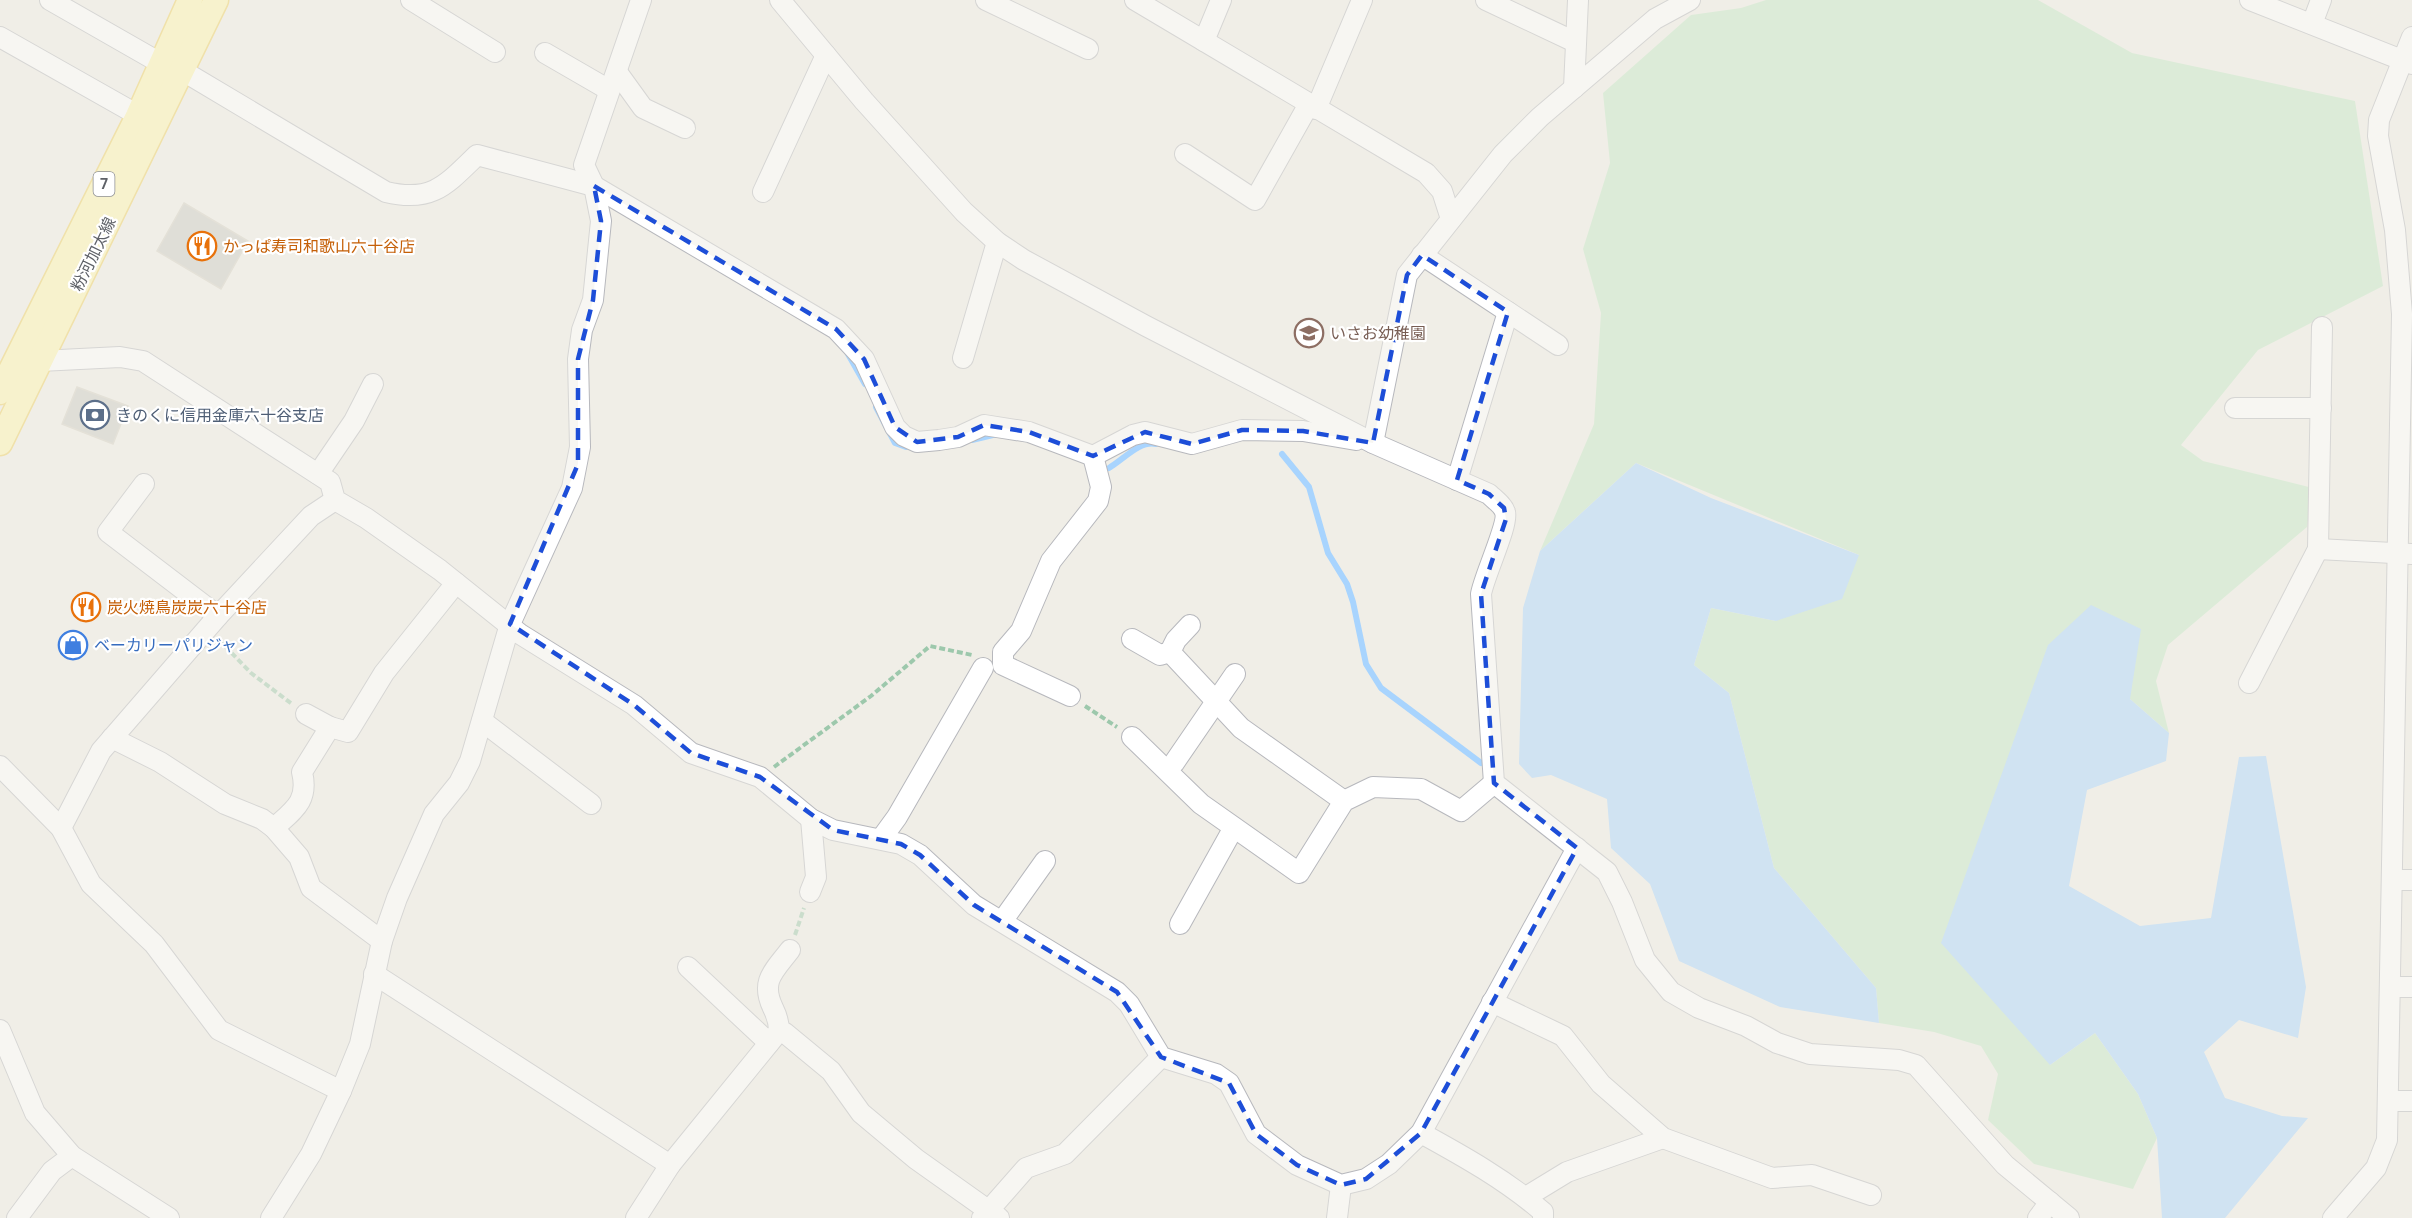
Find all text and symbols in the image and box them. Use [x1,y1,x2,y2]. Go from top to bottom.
road number: 7 [94,172,114,196]
street label: 粉河加太線 [66,214,120,295]
restaurant icon: かっぱ寿司和歌山六十谷店 [186,230,218,262]
place label: かっぱ寿司和歌山六十谷店 [223,236,415,257]
school or university icon: いさお幼稚園 [1293,317,1325,349]
place label: いさお幼稚園 [1330,323,1426,344]
bank icon: きのくに信用金庫六十谷支店 [79,399,111,431]
place label: きのくに信用金庫六十谷支店 [116,405,324,426]
restaurant icon: 炭火焼鳥炭炭六十谷店 [70,591,102,623]
place label: 炭火焼鳥炭炭六十谷店 [107,597,267,618]
shop icon: ベーカリーパリジャン [57,629,89,661]
place label: ベーカリーパリジャン [94,635,253,656]

